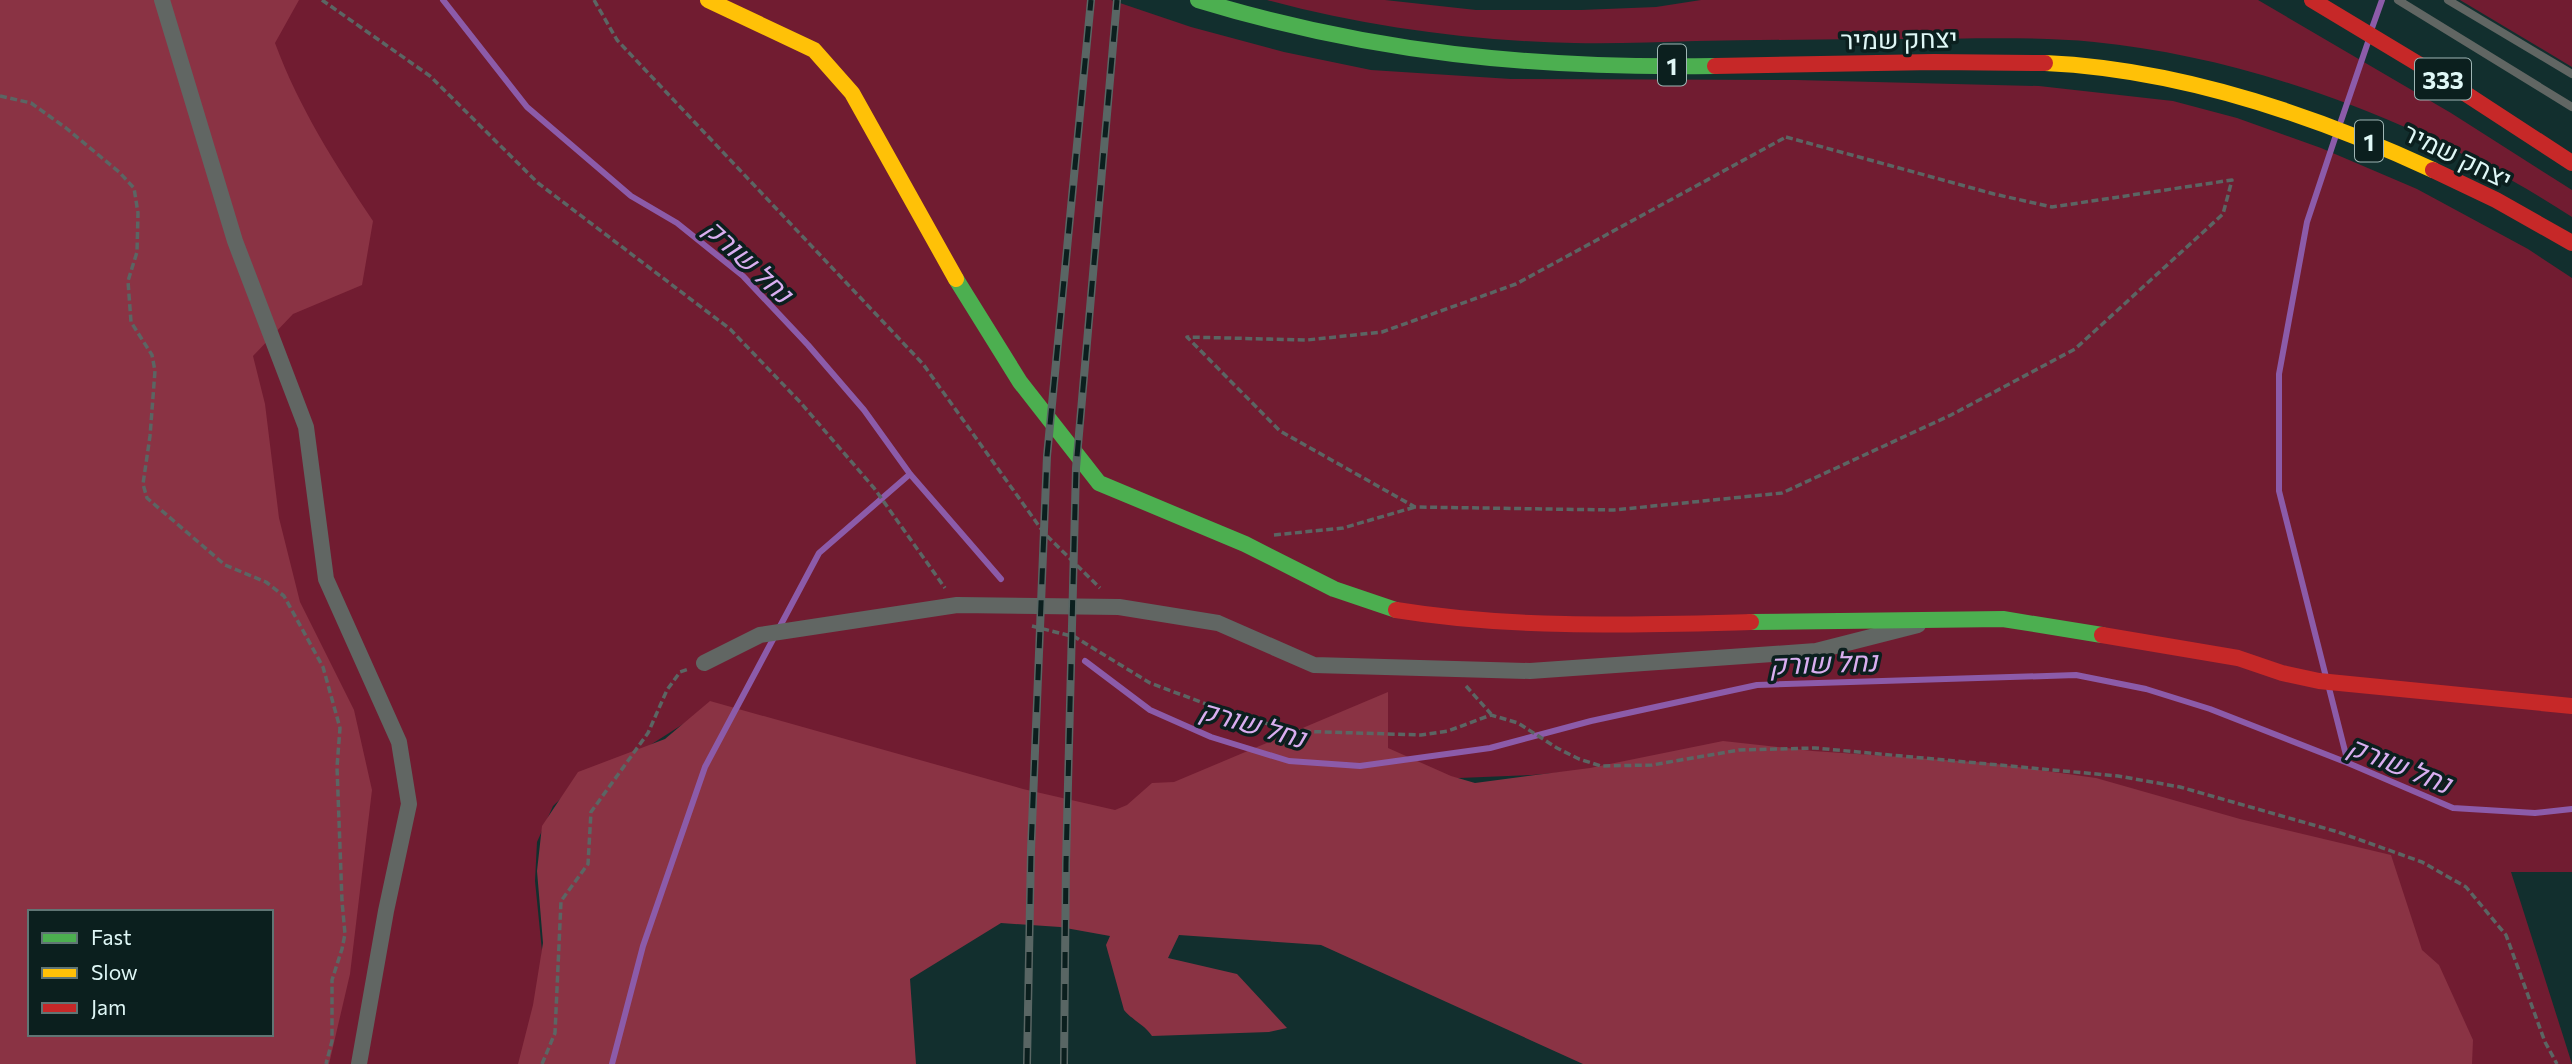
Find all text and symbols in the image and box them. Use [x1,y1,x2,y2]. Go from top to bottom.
street label: יצחק שמיר [1840,21,1958,55]
road number: 1 [1658,44,1686,86]
road number: 333 [2415,58,2471,100]
street label: יצחק שמיר [2399,115,2517,195]
road number: 1 [2355,120,2383,162]
water label: נחל שורק [698,211,802,311]
water label: נחל שורק [1768,643,1880,681]
water label: נחל שורק [1196,692,1312,755]
water label: נחל שורק [2343,728,2458,801]
legend [28,910,273,1036]
text: Fast [91,924,132,949]
text: Slow [91,959,138,984]
text: Jam [91,994,126,1019]

